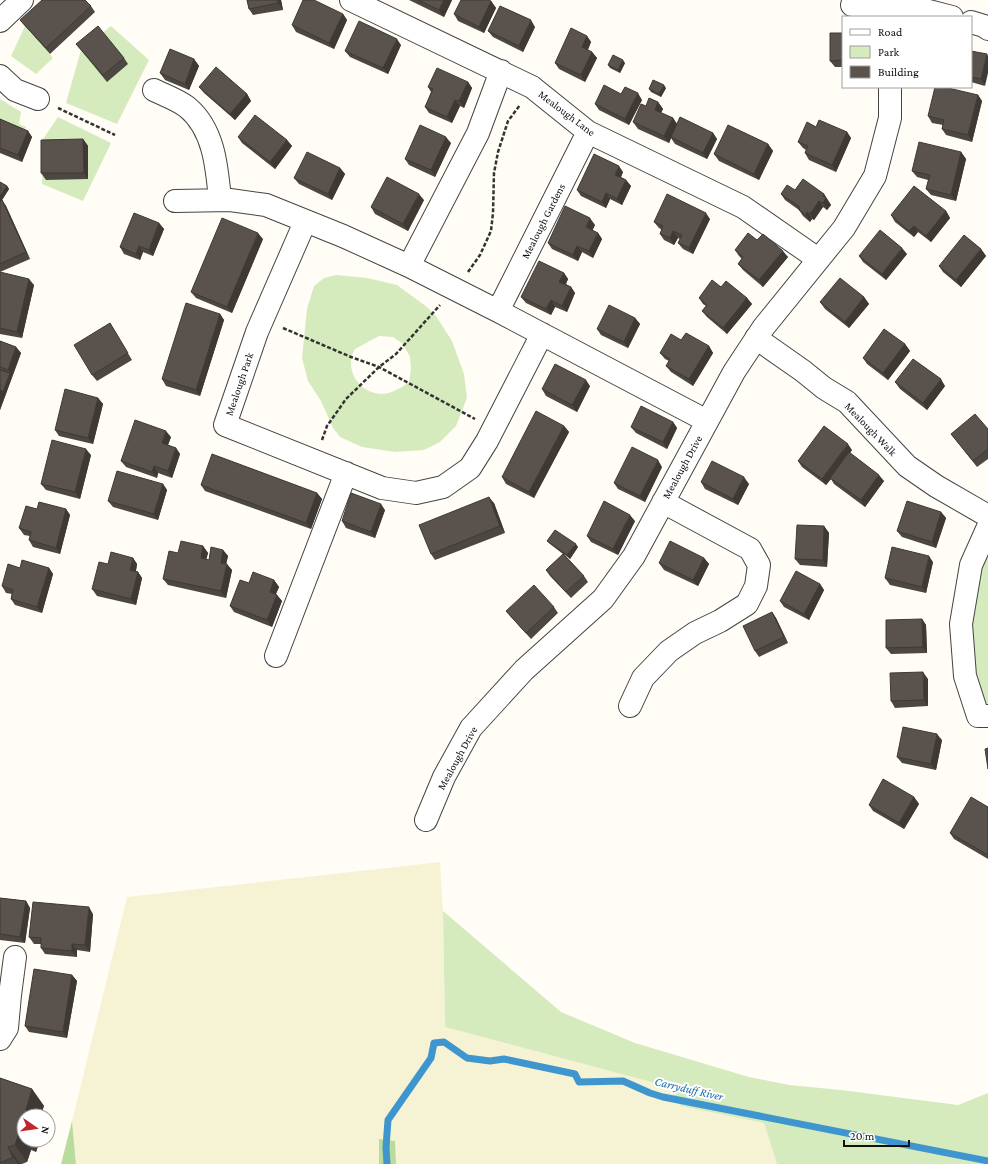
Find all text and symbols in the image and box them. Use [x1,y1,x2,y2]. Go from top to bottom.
legend [842,16,972,88]
text: Road [878,25,903,39]
text: Park [878,45,900,59]
text: Building [878,65,919,79]
street label: Mealough Lane [536,88,598,139]
street label: Mealough Gardens [519,181,568,261]
street label: Mealough Park [223,350,257,418]
street label: Mealough Walk [842,400,900,459]
street label: Mealough Drive [660,433,705,501]
street label: Mealough Drive [435,724,480,792]
water label: Carryduff River [653,1074,725,1104]
north arrow [16,1108,56,1148]
scale bar [844,1122,909,1148]
text: N [39,1125,52,1136]
text: 20 m [850,1129,875,1143]

